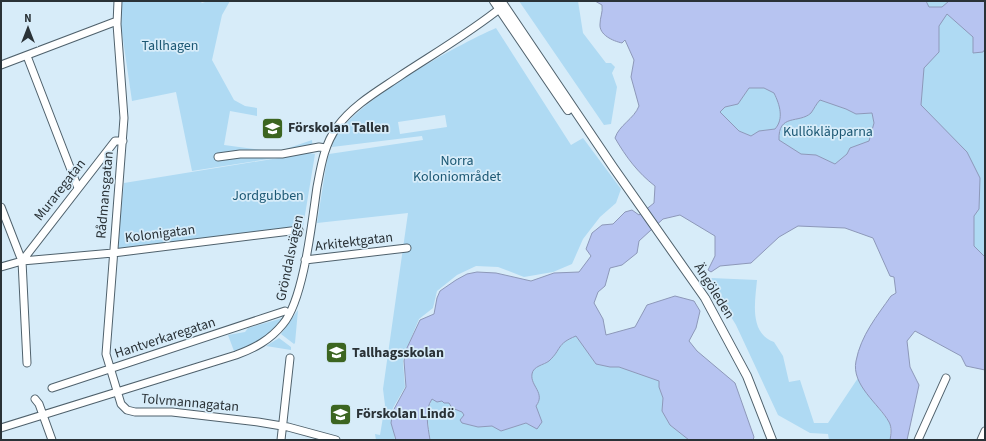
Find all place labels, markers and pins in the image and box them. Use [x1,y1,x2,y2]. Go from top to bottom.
school or university icon: Förskolan Tallen [259,115,285,141]
place label: Förskolan Tallen [288,118,389,138]
school or university icon: Tallhagsskolan [323,340,349,366]
place label: Tallhagsskolan [352,343,444,363]
school or university icon: Förskolan Lindö [328,401,354,427]
place label: Förskolan Lindö [356,404,455,424]

